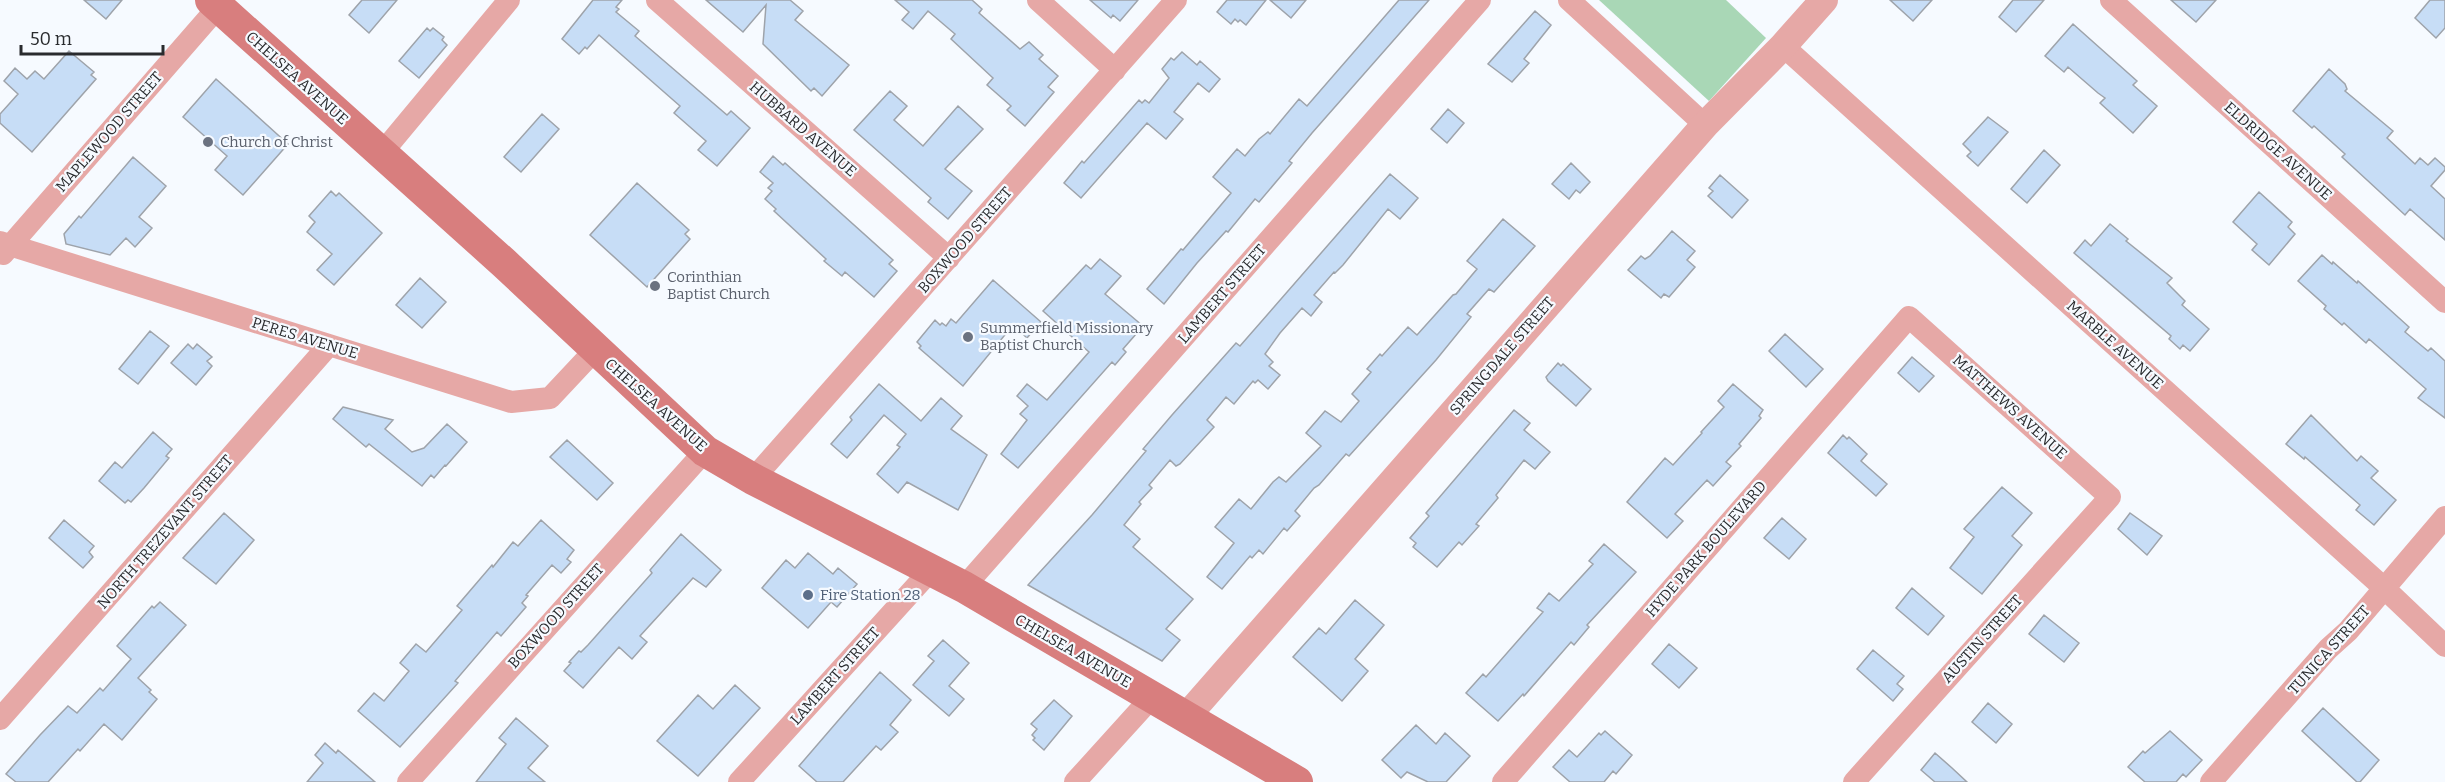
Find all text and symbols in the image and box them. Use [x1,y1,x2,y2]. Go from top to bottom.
scale bar [21,18,164,56]
street label: CHELSEA AVENUE [242,27,352,129]
text: 50 m [30,28,72,50]
street label: MAPLEWOOD STREET [52,68,166,196]
street label: HUBBARD AVENUE [746,78,860,180]
street label: ELDRIDGE AVENUE [2221,98,2335,204]
place label: Church of Christ [220,133,333,151]
marker: Church of Christ [201,135,215,149]
street label: BOXWOOD STREET [914,183,1016,297]
street label: LAMBERT STREET [1174,241,1270,347]
place label: Corinthian Baptist Church [667,268,771,303]
marker: Corinthian Baptist Church [648,279,662,293]
street label: SPRINGDALE STREET [1446,293,1558,419]
street label: MARBLE AVENUE [2063,297,2167,393]
street label: PERES AVENUE [250,313,360,363]
place label: Summerfield Missionary Baptist Church [980,319,1153,354]
marker: Summerfield Missionary Baptist Church [961,330,975,344]
street label: MATTHEWS AVENUE [1949,351,2071,463]
street label: CHELSEA AVENUE [601,354,711,456]
street label: NORTH TREZEVANT STREET [93,451,237,612]
street label: HYDE PARK BOULEVARD [1642,477,1770,621]
street label: BOXWOOD STREET [504,560,608,672]
place label: Fire Station 28 [820,586,921,604]
marker: Fire Station 28 [801,588,815,602]
street label: AUSTIN STREET [1938,591,2026,687]
street label: TUNICA STREET [2284,602,2374,698]
street label: CHELSEA AVENUE [1012,610,1134,692]
street label: LAMBERT STREET [786,623,884,728]

